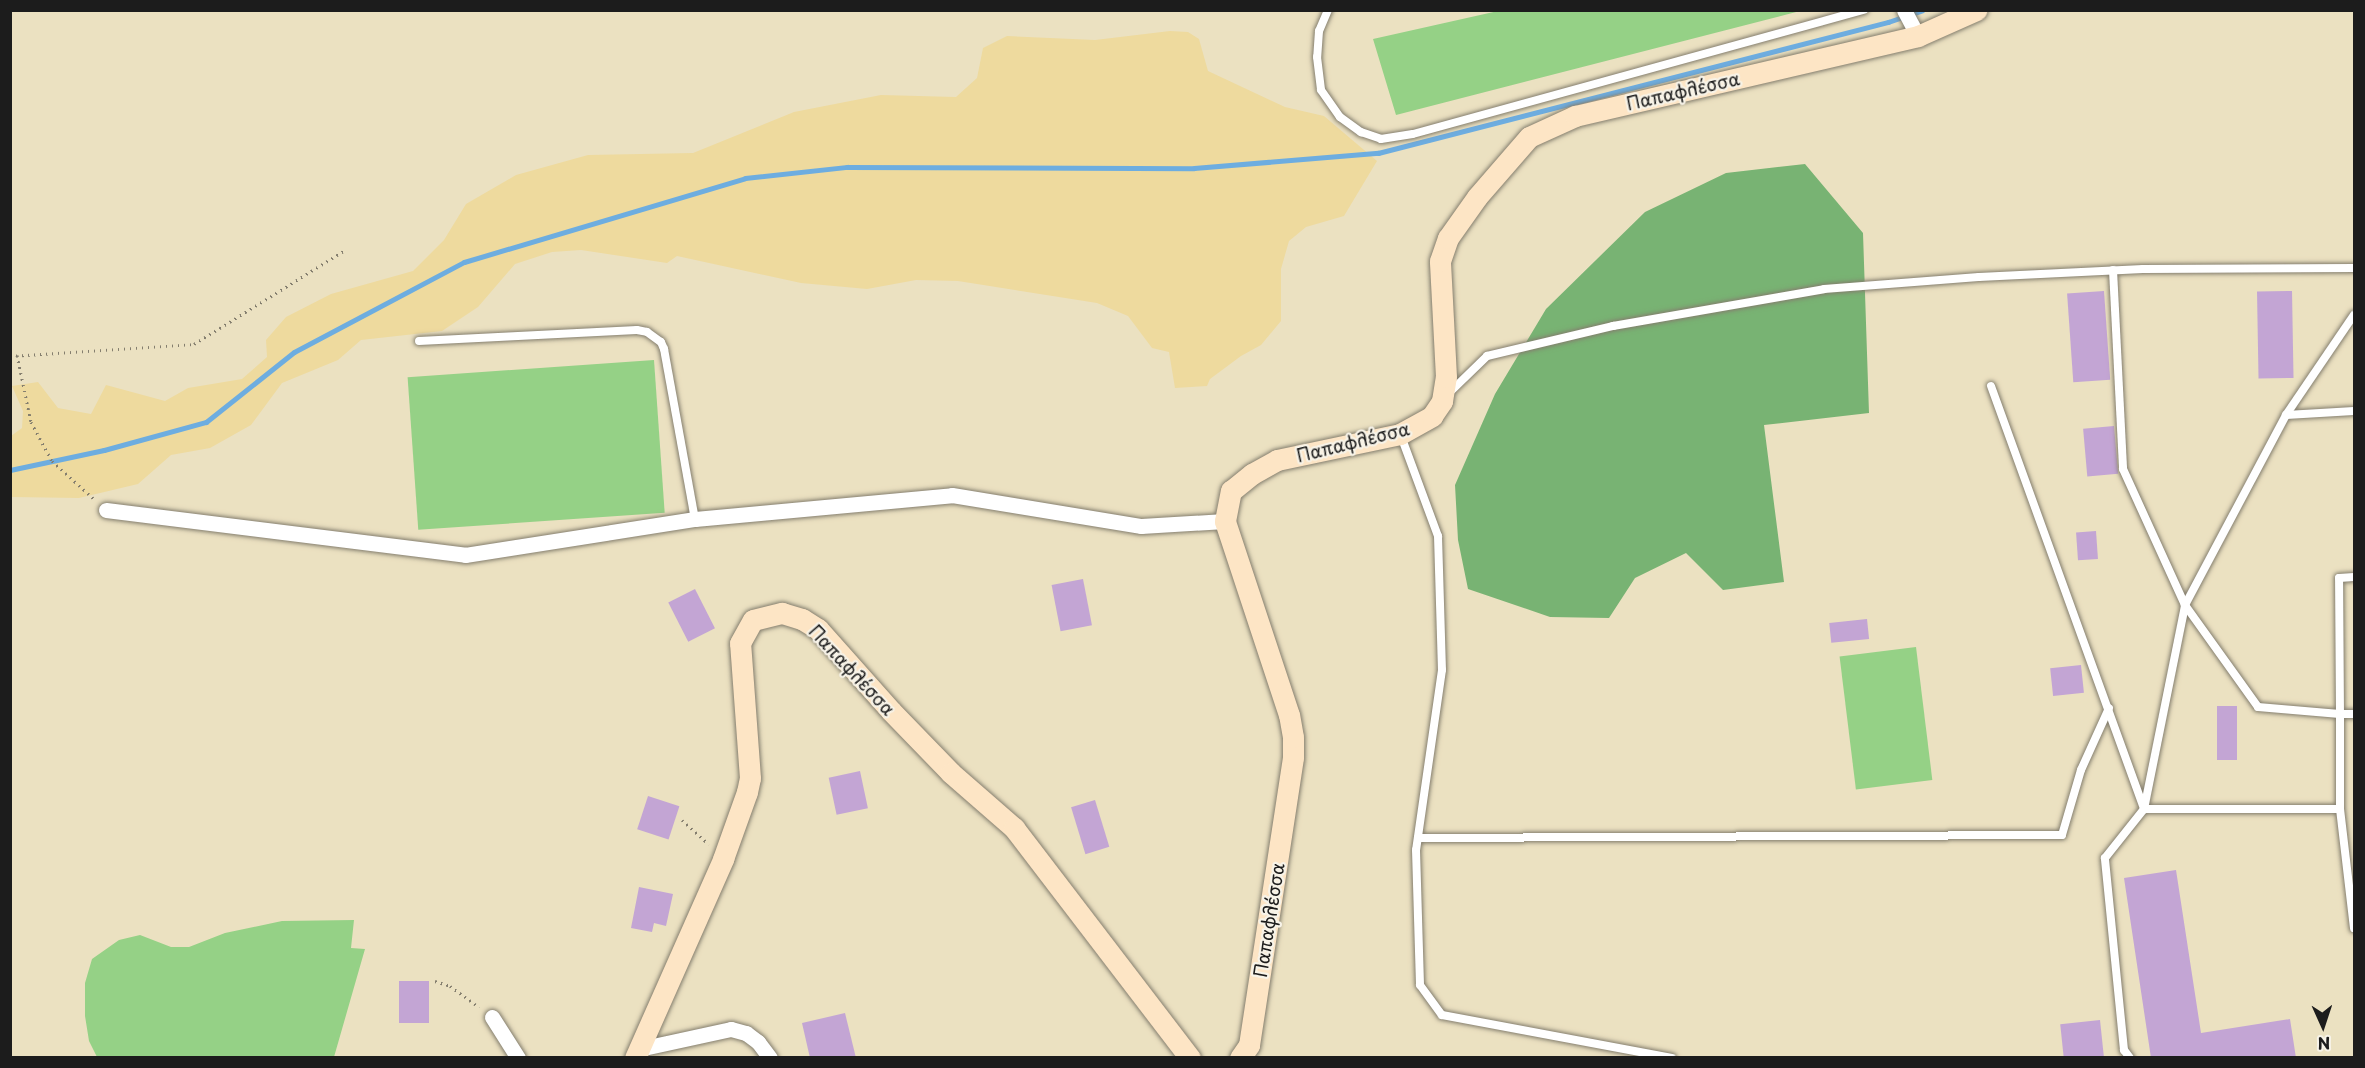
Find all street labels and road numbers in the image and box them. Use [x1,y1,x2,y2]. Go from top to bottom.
street label: Παπαφλέσσα [1624,67,1742,115]
street label: Παπαφλέσσα [1294,418,1412,466]
street label: Παπαφλέσσα [805,620,899,720]
street label: Παπαφλέσσα [1249,861,1289,979]

